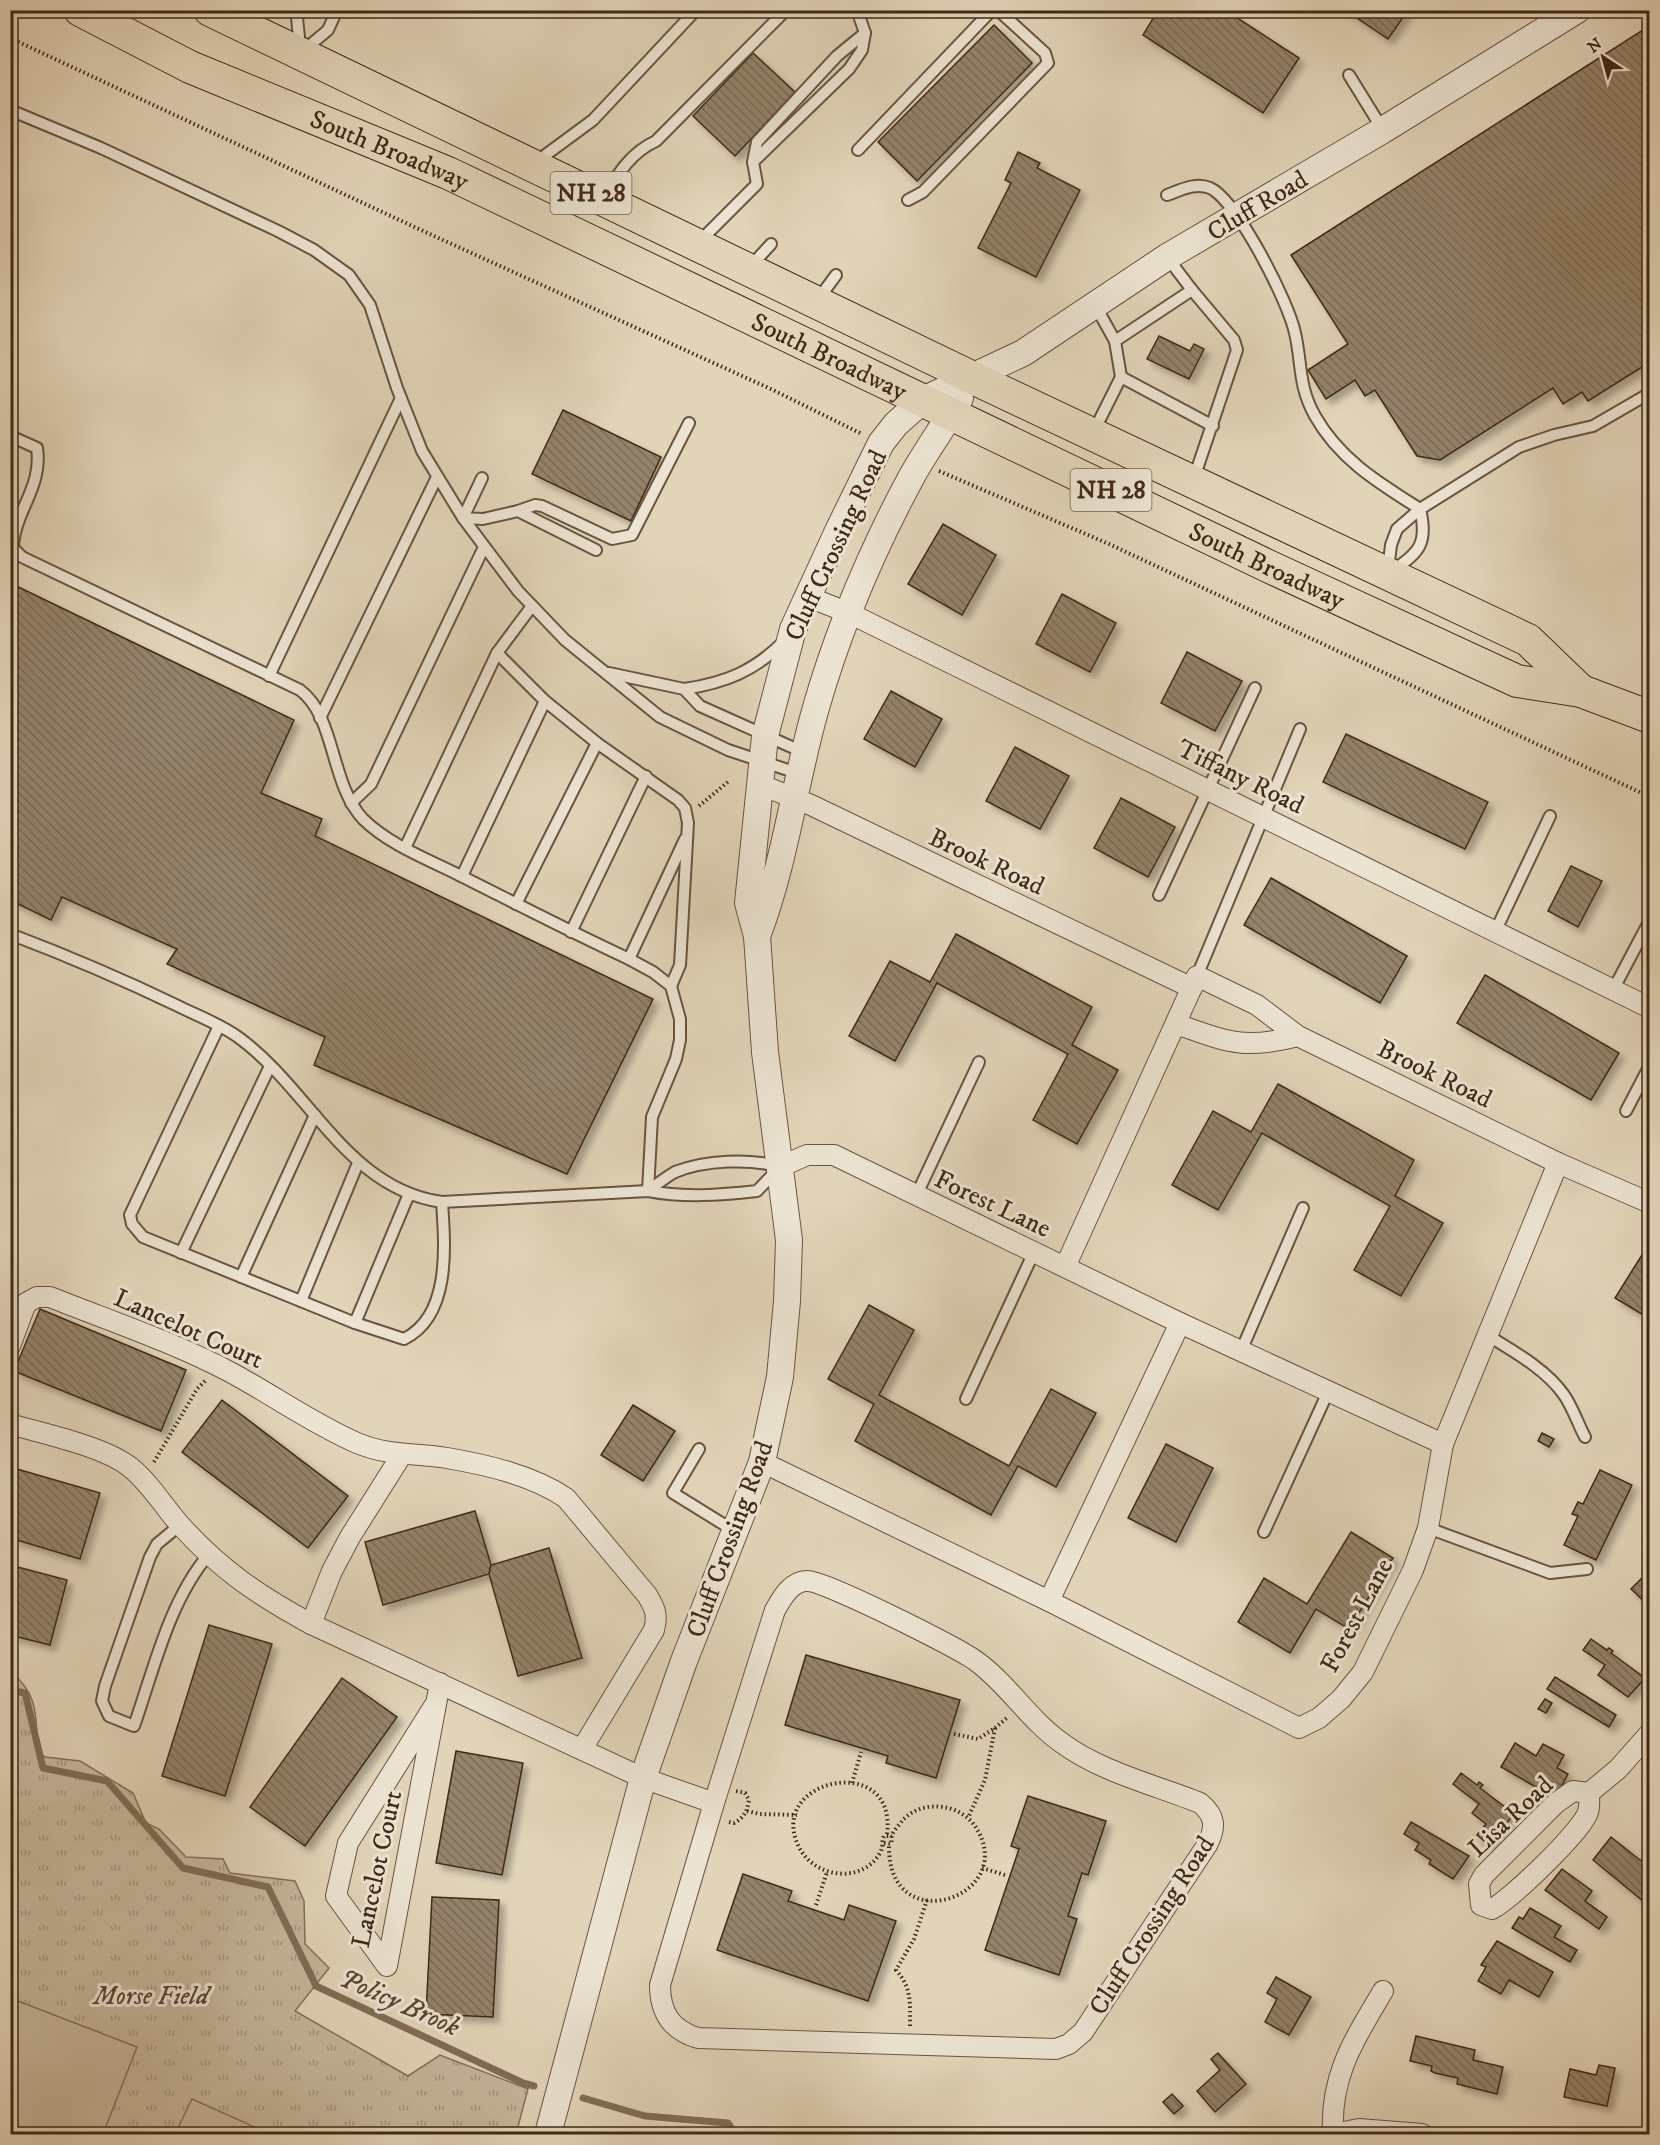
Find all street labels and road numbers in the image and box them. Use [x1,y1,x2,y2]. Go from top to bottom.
street label: South Broadway [305,103,475,199]
street label: Cluff Road [1202,163,1314,249]
road number: NH 28 [550,172,632,214]
street label: South Broadway [746,306,913,409]
street label: Cluff Crossing Road [778,445,895,646]
road number: NH 28 [1070,469,1152,511]
street label: South Broadway [1183,516,1350,618]
street label: Tiffany Road [1172,732,1309,822]
street label: Brook Road [923,821,1049,903]
street label: Brook Road [1372,1032,1497,1116]
street label: Forest Lane [929,1163,1056,1246]
street label: Lancelot Court [109,1282,268,1377]
street label: Cluff Crossing Road [680,1437,781,1642]
street label: Forest Lane [1313,1553,1401,1679]
street label: Lisa Road [1462,1769,1561,1865]
street label: Lancelot Court [345,1788,410,1951]
street label: Cluff Crossing Road [1082,1830,1222,2022]

